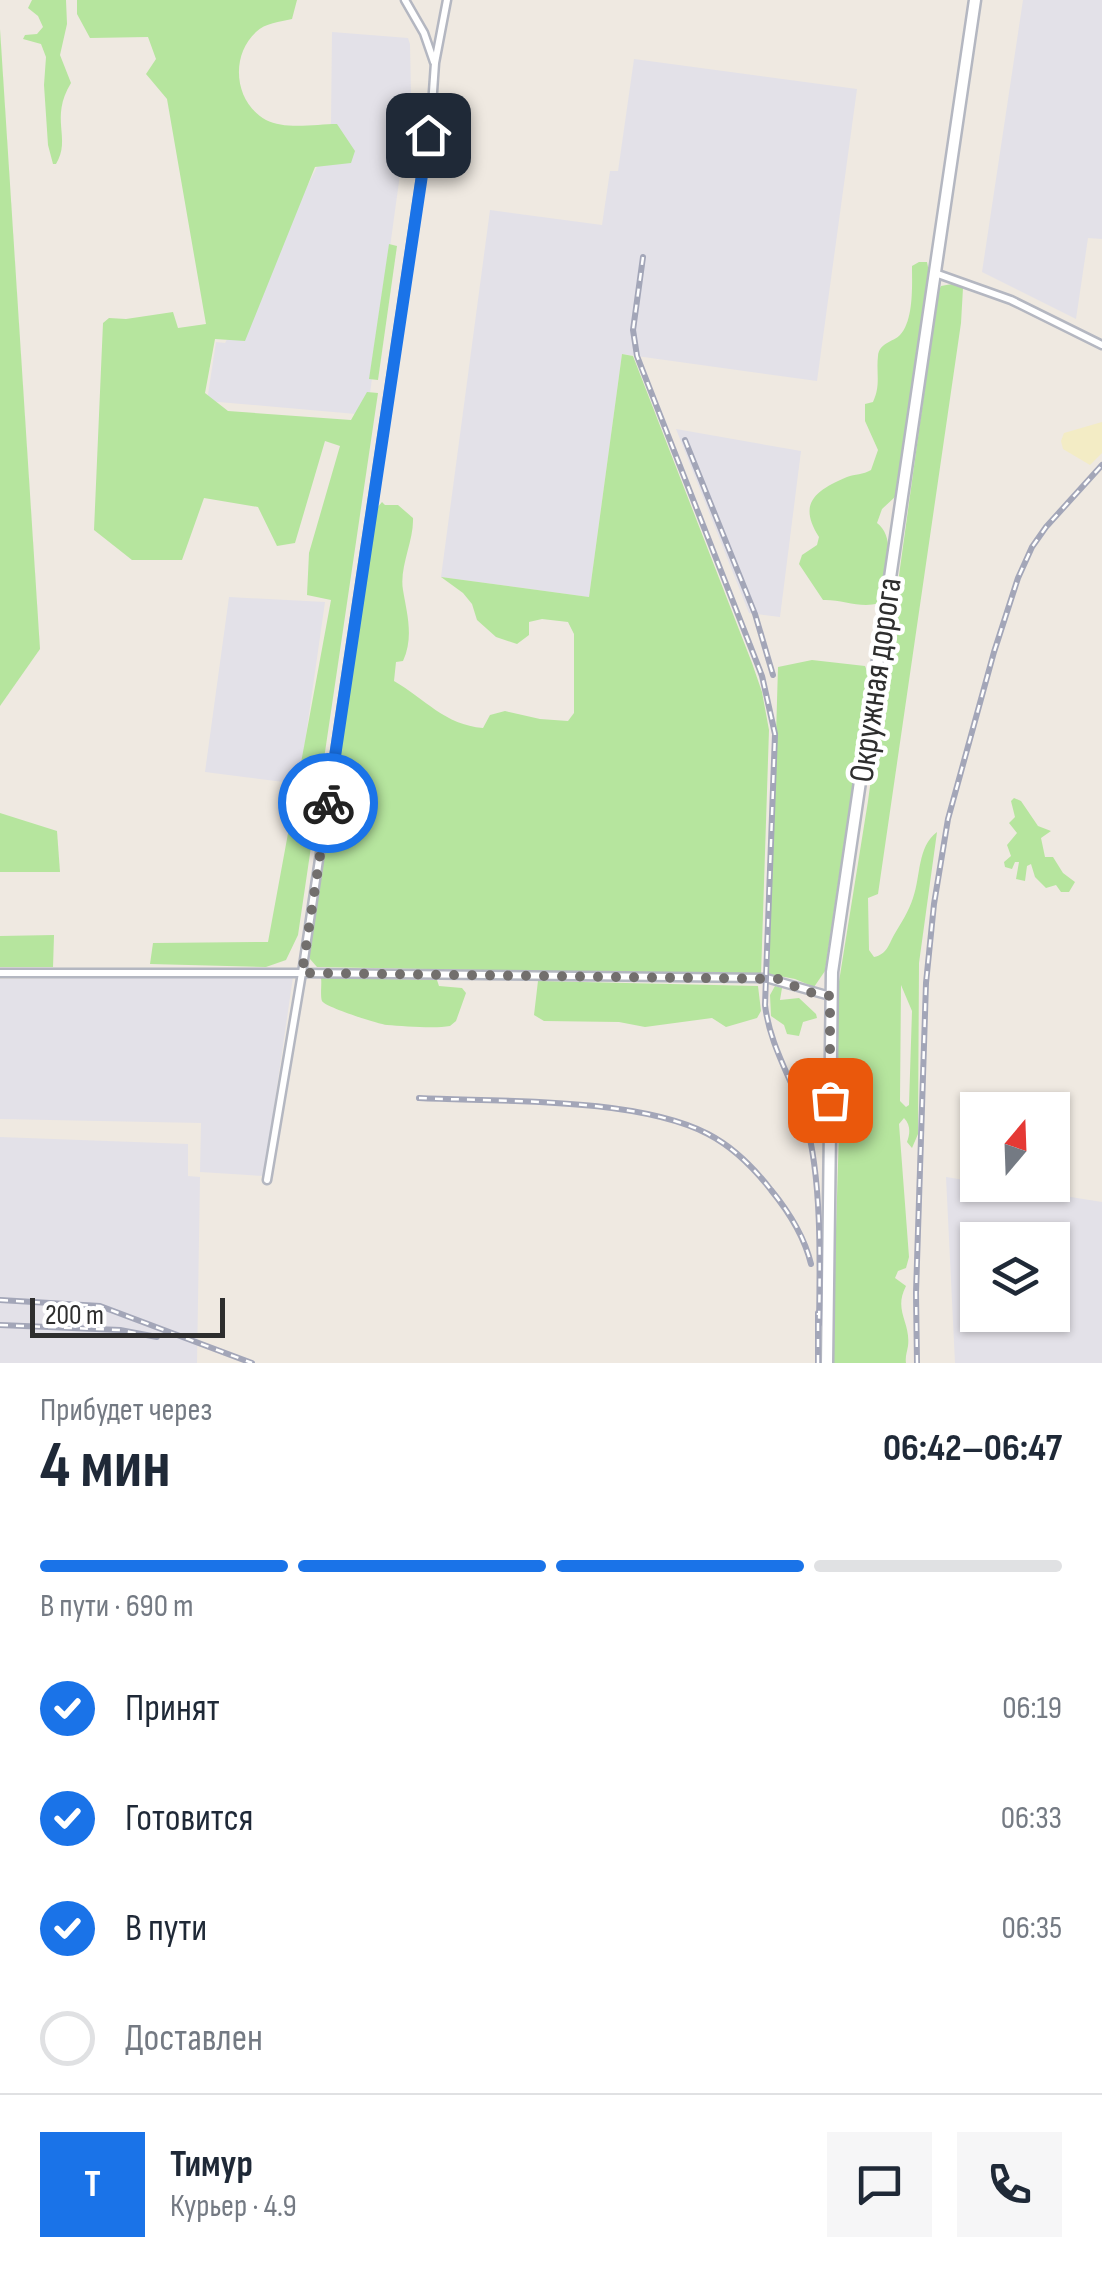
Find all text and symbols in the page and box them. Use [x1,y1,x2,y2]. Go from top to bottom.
pin [386,93,471,178]
icon: home [401,108,456,163]
street label: Окружная дорога [840,575,912,785]
courier [278,753,378,853]
icon: bike [301,776,356,831]
pin [788,1058,873,1143]
icon: bag [803,1073,858,1128]
north arrow [960,1092,1070,1202]
map controls [960,1092,1070,1332]
button: layers [960,1222,1070,1332]
scale bar [30,1293,225,1338]
text: 200 m [45,1299,104,1332]
text: Прибудет через [40,1391,212,1430]
text: 06:42–06:47 [883,1426,1062,1471]
text: 4 мин [40,1428,171,1506]
text: В пути · 690 m [40,1587,194,1626]
icon: check [40,1681,95,1736]
text: Принят [125,1686,220,1731]
text: 06:19 [1002,1689,1062,1728]
icon: check [40,1791,95,1846]
text: Готовится [125,1796,254,1841]
text: 06:33 [1001,1799,1062,1838]
icon: check [40,1901,95,1956]
text: В пути [125,1906,207,1951]
text: 06:35 [1001,1909,1062,1948]
text: Доставлен [125,2016,263,2061]
button: chat [827,2132,932,2237]
button: phone [957,2132,1062,2237]
text: Тимур [170,2142,253,2187]
text: Т [84,2162,101,2207]
text: Курьер · 4.9 [170,2187,297,2226]

